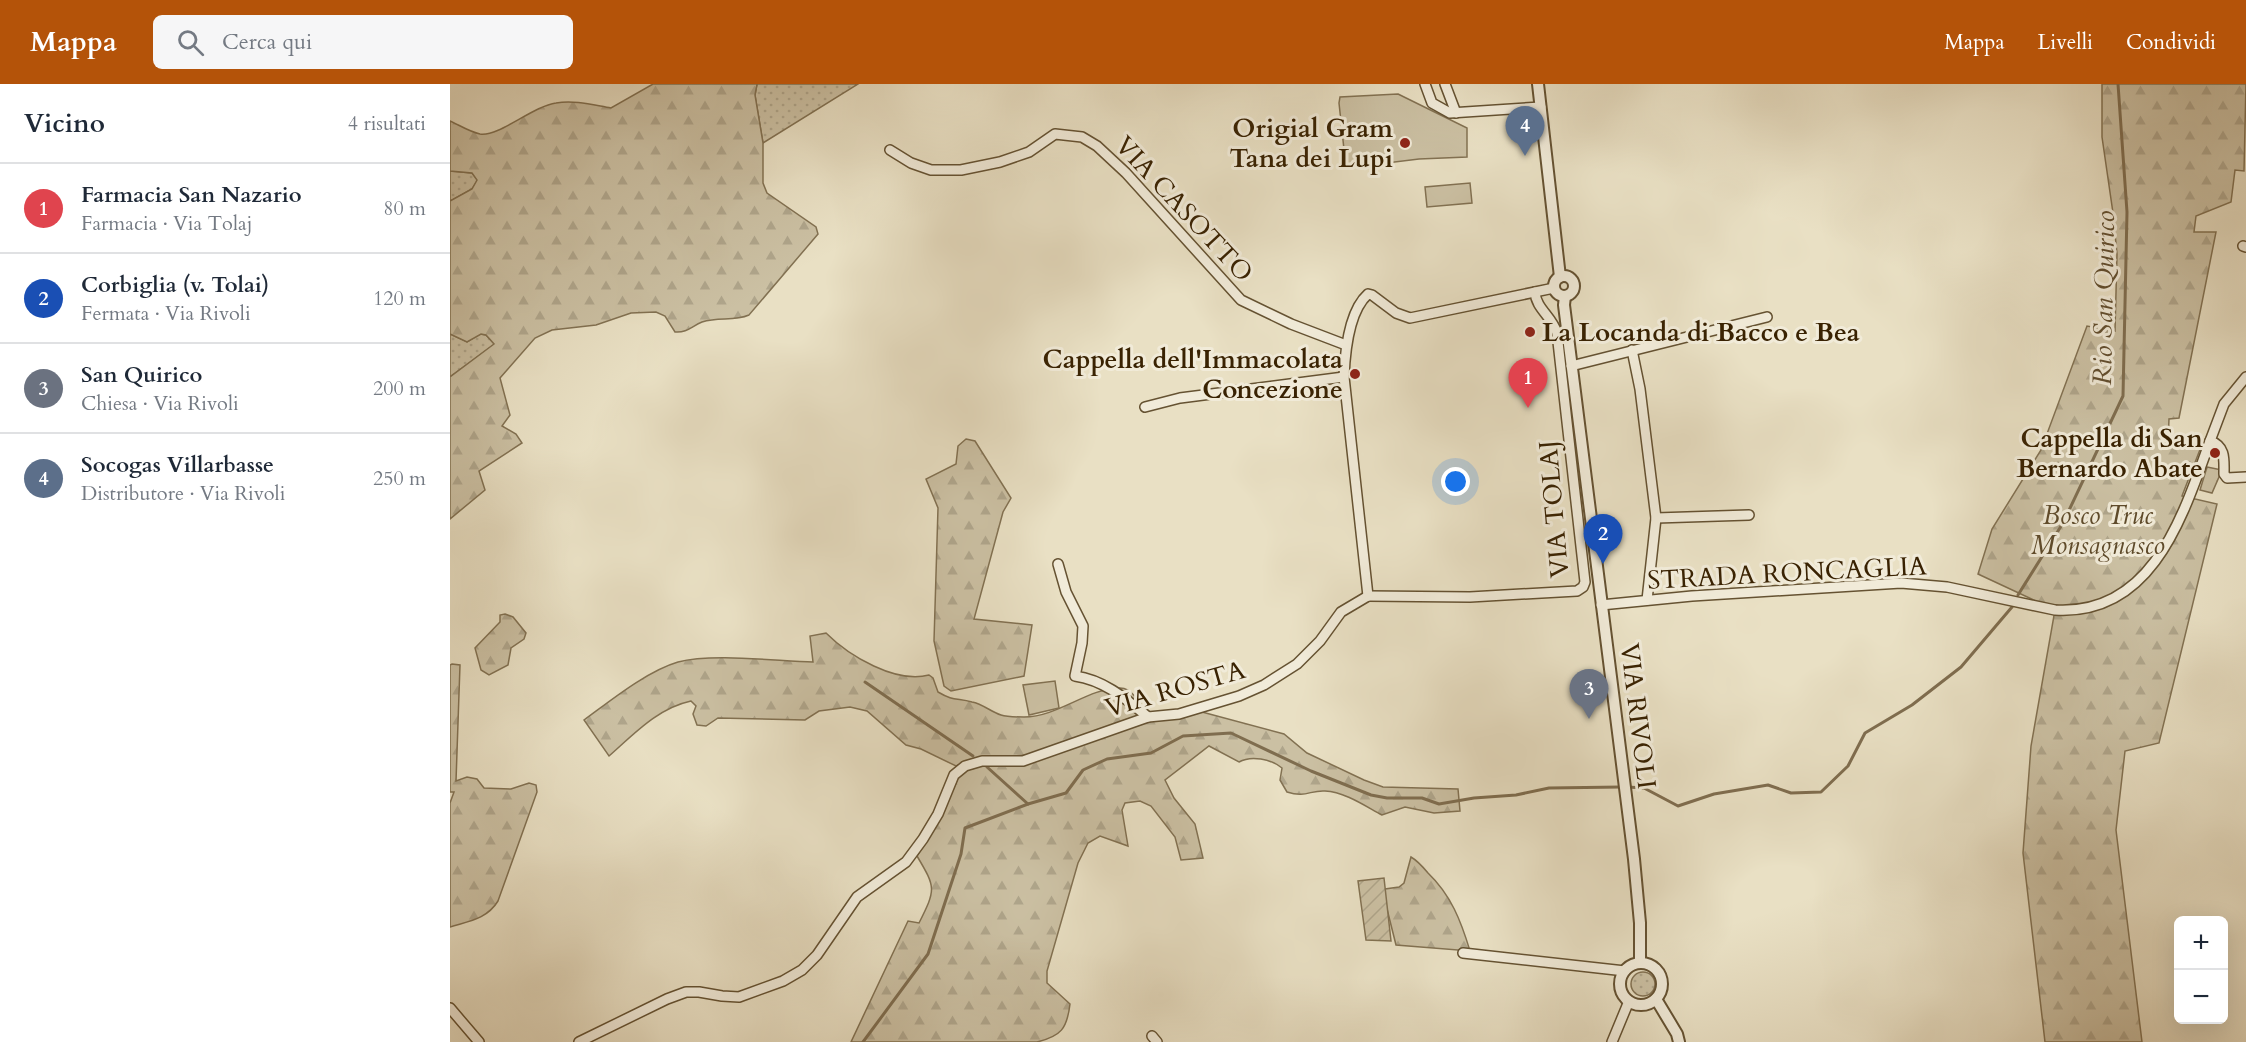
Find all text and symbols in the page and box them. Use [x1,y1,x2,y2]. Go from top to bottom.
search box [153,15,573,69]
text: Mappa [30,23,117,61]
icon: search [174,26,207,59]
text: Cerca qui [222,27,312,57]
text: Mappa [1944,28,2005,57]
text: Livelli [2038,28,2093,57]
text: Condividi [2126,28,2216,57]
text: Vicino [24,106,105,141]
pin: 4 [1506,106,1544,156]
text: 4 risultati [348,110,426,137]
place label: Origial Gram Tana dei Lupi [1230,111,1393,176]
street label: VIA CASOTTO [1107,128,1261,290]
marker: Origial Gram Tana dei Lupi [1398,136,1412,150]
text: Farmacia San Nazario [81,180,302,210]
text: 1 [38,195,49,222]
text: 80 m [383,195,426,222]
text: Farmacia · Via Tolaj [81,210,252,237]
water label: Rio San Quirico [2084,210,2124,386]
text: Corbiglia (v. Tolai) [81,270,269,300]
text: 2 [38,285,49,312]
text: 120 m [373,285,426,312]
text: Fermata · Via Rivoli [81,300,251,327]
place label: La Locanda di Bacco e Bea [1542,315,1860,350]
marker: La Locanda di Bacco e Bea [1523,325,1537,339]
place label: Cappella dell'Immacolata Concezione [1043,342,1343,407]
pin: 1 [1508,358,1548,408]
text: San Quirico [81,360,202,390]
marker: Cappella dell'Immacolata Concezione [1348,367,1362,381]
text: 3 [38,375,49,402]
text: 200 m [373,375,426,402]
text: Chiesa · Via Rivoli [81,390,239,417]
place label: Cappella di San Bernardo Abate [2016,421,2203,486]
street label: VIA TOLAJ [1531,439,1577,579]
marker: Cappella di San Bernardo Abate [2208,446,2222,460]
text: Socogas Villarbasse [81,450,274,480]
text: 4 [38,465,49,492]
text: 250 m [373,465,426,492]
your location [1441,467,1470,496]
text: Distributore · Via Rivoli [81,480,285,507]
park label: Bosco Truc Monsagnasco [2031,498,2165,563]
pin: 2 [1584,514,1622,564]
street label: STRADA RONCAGLIA [1646,548,1928,598]
street label: VIA RIVOLI [1612,641,1664,791]
street label: VIA ROSTA [1101,652,1250,726]
pin: 3 [1570,670,1608,719]
map controls [2174,916,2228,1024]
button: + [2174,916,2228,970]
button: − [2174,970,2228,1024]

